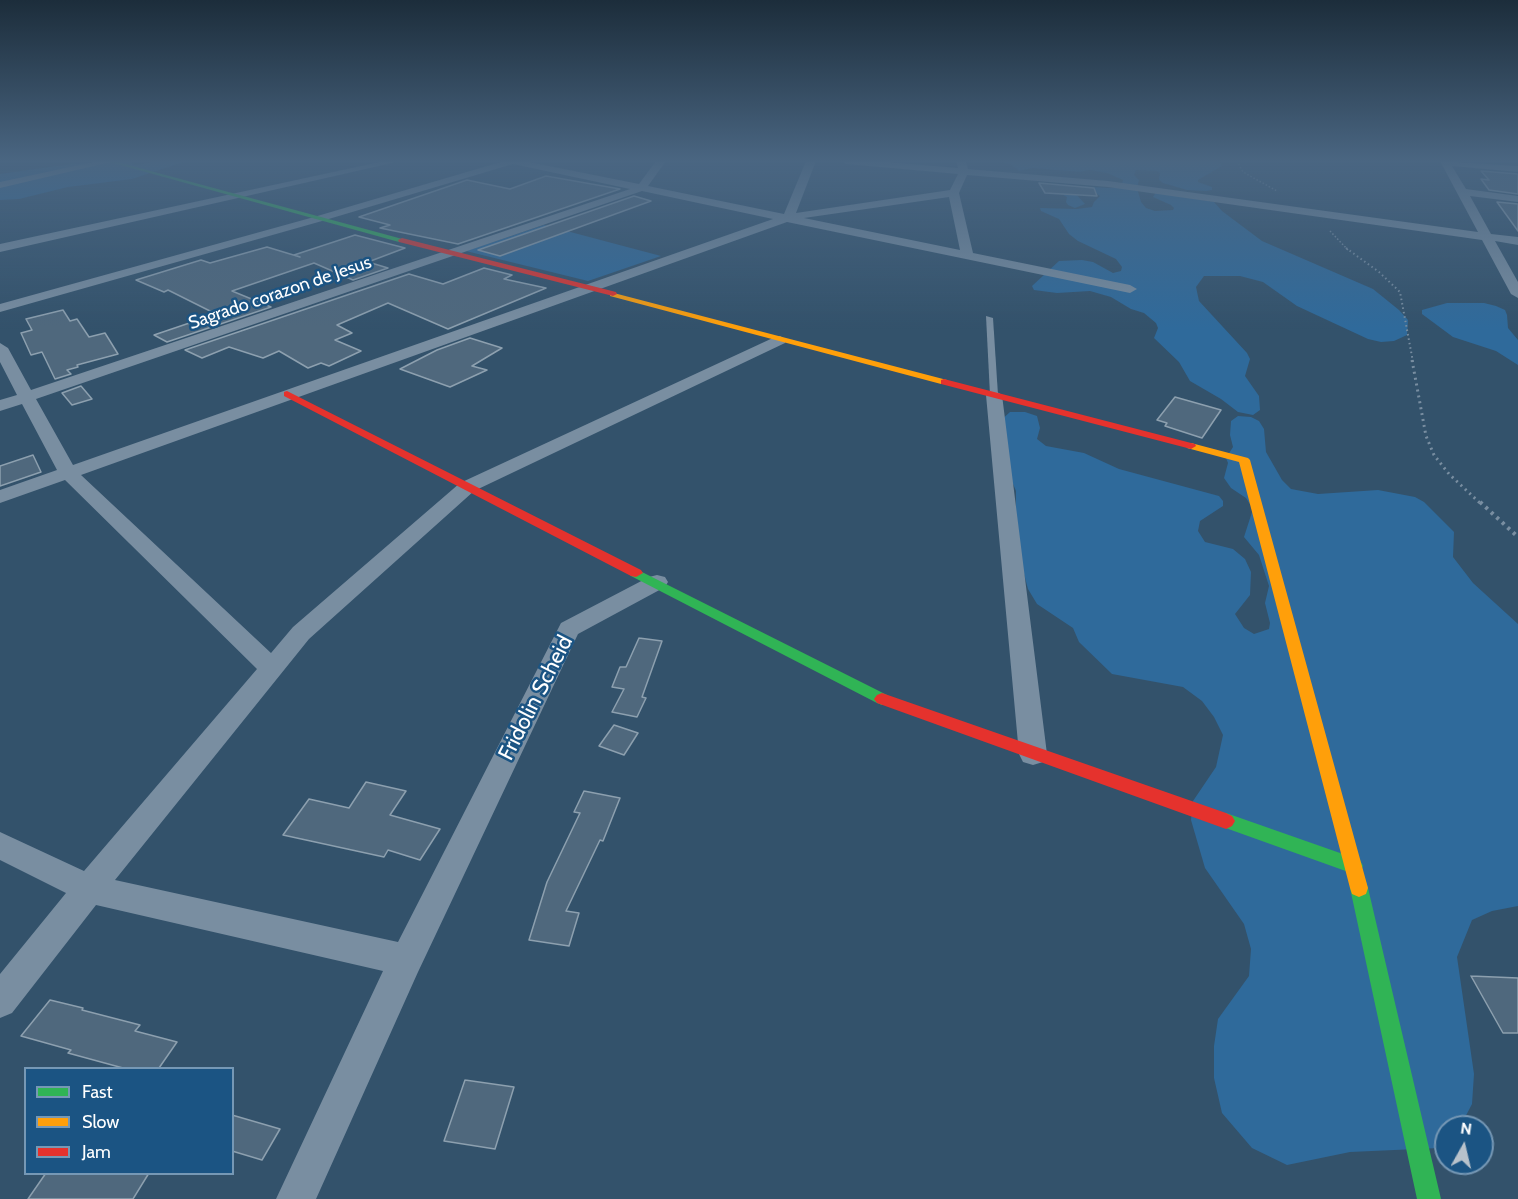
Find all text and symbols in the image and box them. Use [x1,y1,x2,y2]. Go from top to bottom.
street label: Sagrado corazon de Jesus [186,252,374,334]
street label: Fridolin Scheid [493,631,579,765]
legend [24,1067,234,1175]
text: Fast [82,1081,113,1103]
text: Slow [82,1111,119,1133]
north arrow [1434,1115,1494,1175]
text: N [1459,1118,1473,1139]
text: Jam [82,1141,111,1163]

